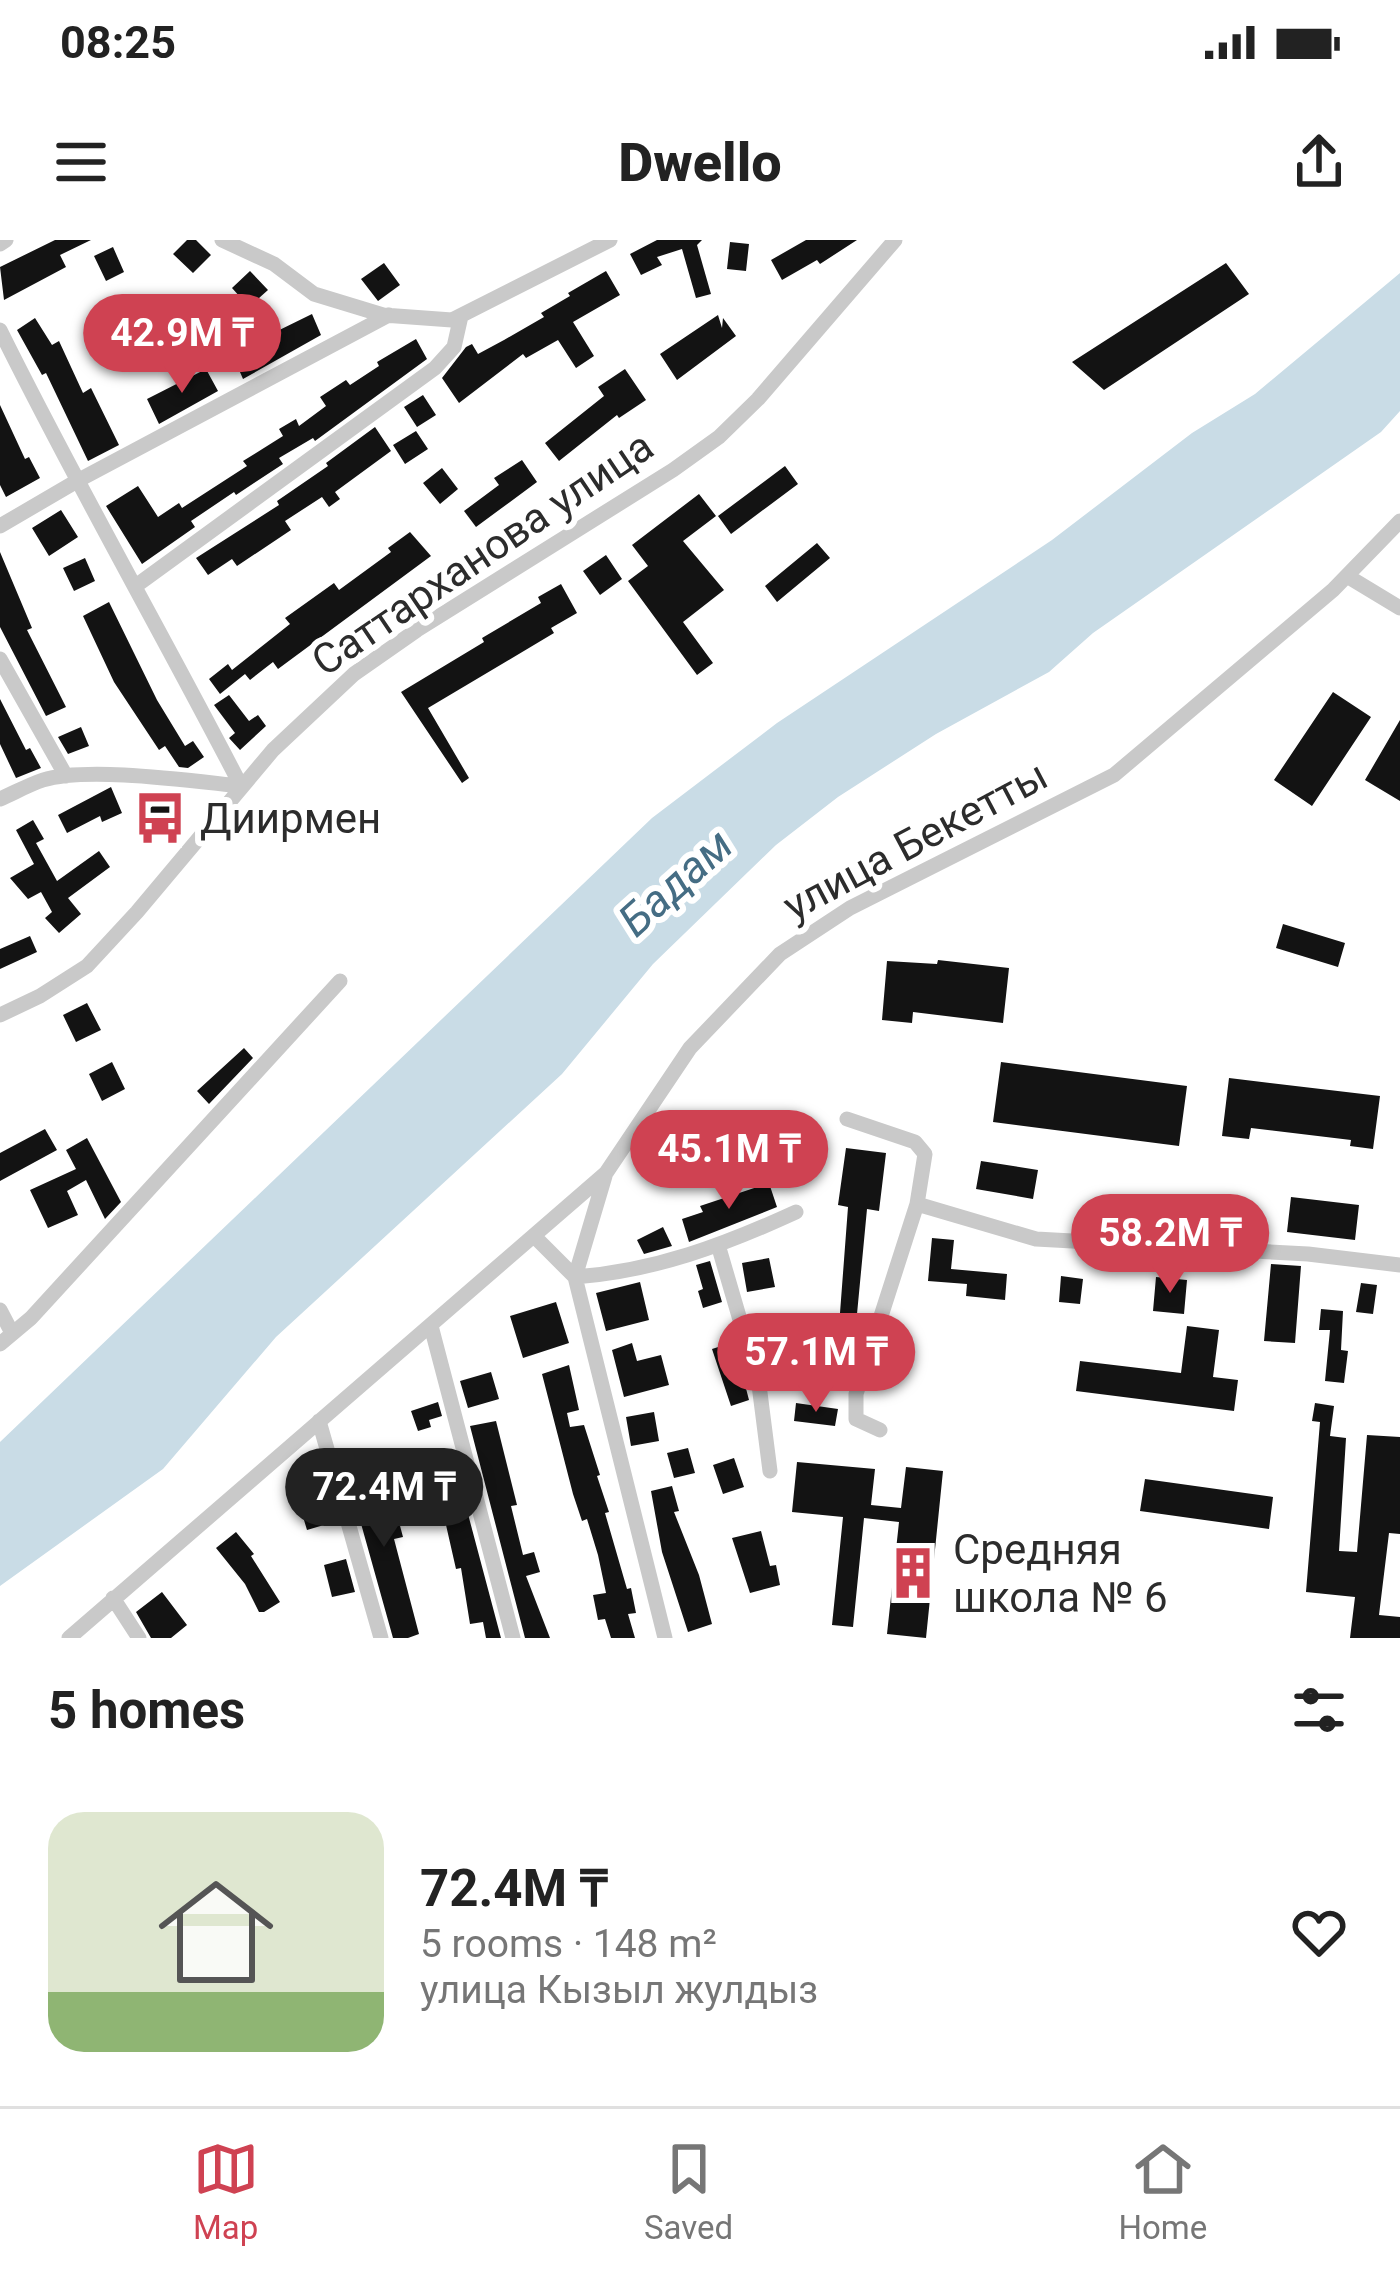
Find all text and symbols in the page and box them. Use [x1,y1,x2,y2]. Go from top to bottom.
text: 08:25 [60,16,176,69]
icon: menu [48,129,114,195]
icon: share [1286,129,1352,195]
text: Dwello [618,131,782,194]
pin: 42.9M ₸ [71,294,293,396]
text: 42.9M ₸ [110,310,254,356]
street label: Саттарханова улица [303,421,662,686]
street label: улица Бекетты [775,750,1056,931]
bus stop icon: Диирмен [131,789,189,847]
place label: Диирмен [200,794,381,843]
water label: Бадам [608,818,743,947]
pin: 45.1M ₸ [618,1110,840,1212]
text: 45.1M ₸ [657,1126,801,1172]
pin: 58.2M ₸ [1059,1194,1281,1296]
text: 58.2M ₸ [1098,1210,1242,1256]
pin: 57.1M ₸ [705,1313,927,1415]
text: 57.1M ₸ [744,1329,888,1375]
pin: 72.4M ₸ [273,1448,495,1550]
text: 72.4M ₸ [312,1464,456,1510]
place label: Средняя школа № 6 [953,1525,1168,1622]
building icon: Средняя школа № 6 [884,1544,942,1602]
icon: filters [1286,1677,1352,1743]
text: 5 homes [48,1681,245,1740]
text: 72.4M ₸ [420,1859,608,1918]
icon: home [144,1860,288,2004]
icon: heart [1286,1899,1352,1965]
text: 5 rooms · 148 m² [420,1921,717,1967]
text: улица Кызыл жулдыз [420,1967,818,2013]
tab: Map [193,2136,259,2247]
tab: Saved [644,2136,733,2247]
tab: Home [1119,2136,1207,2247]

